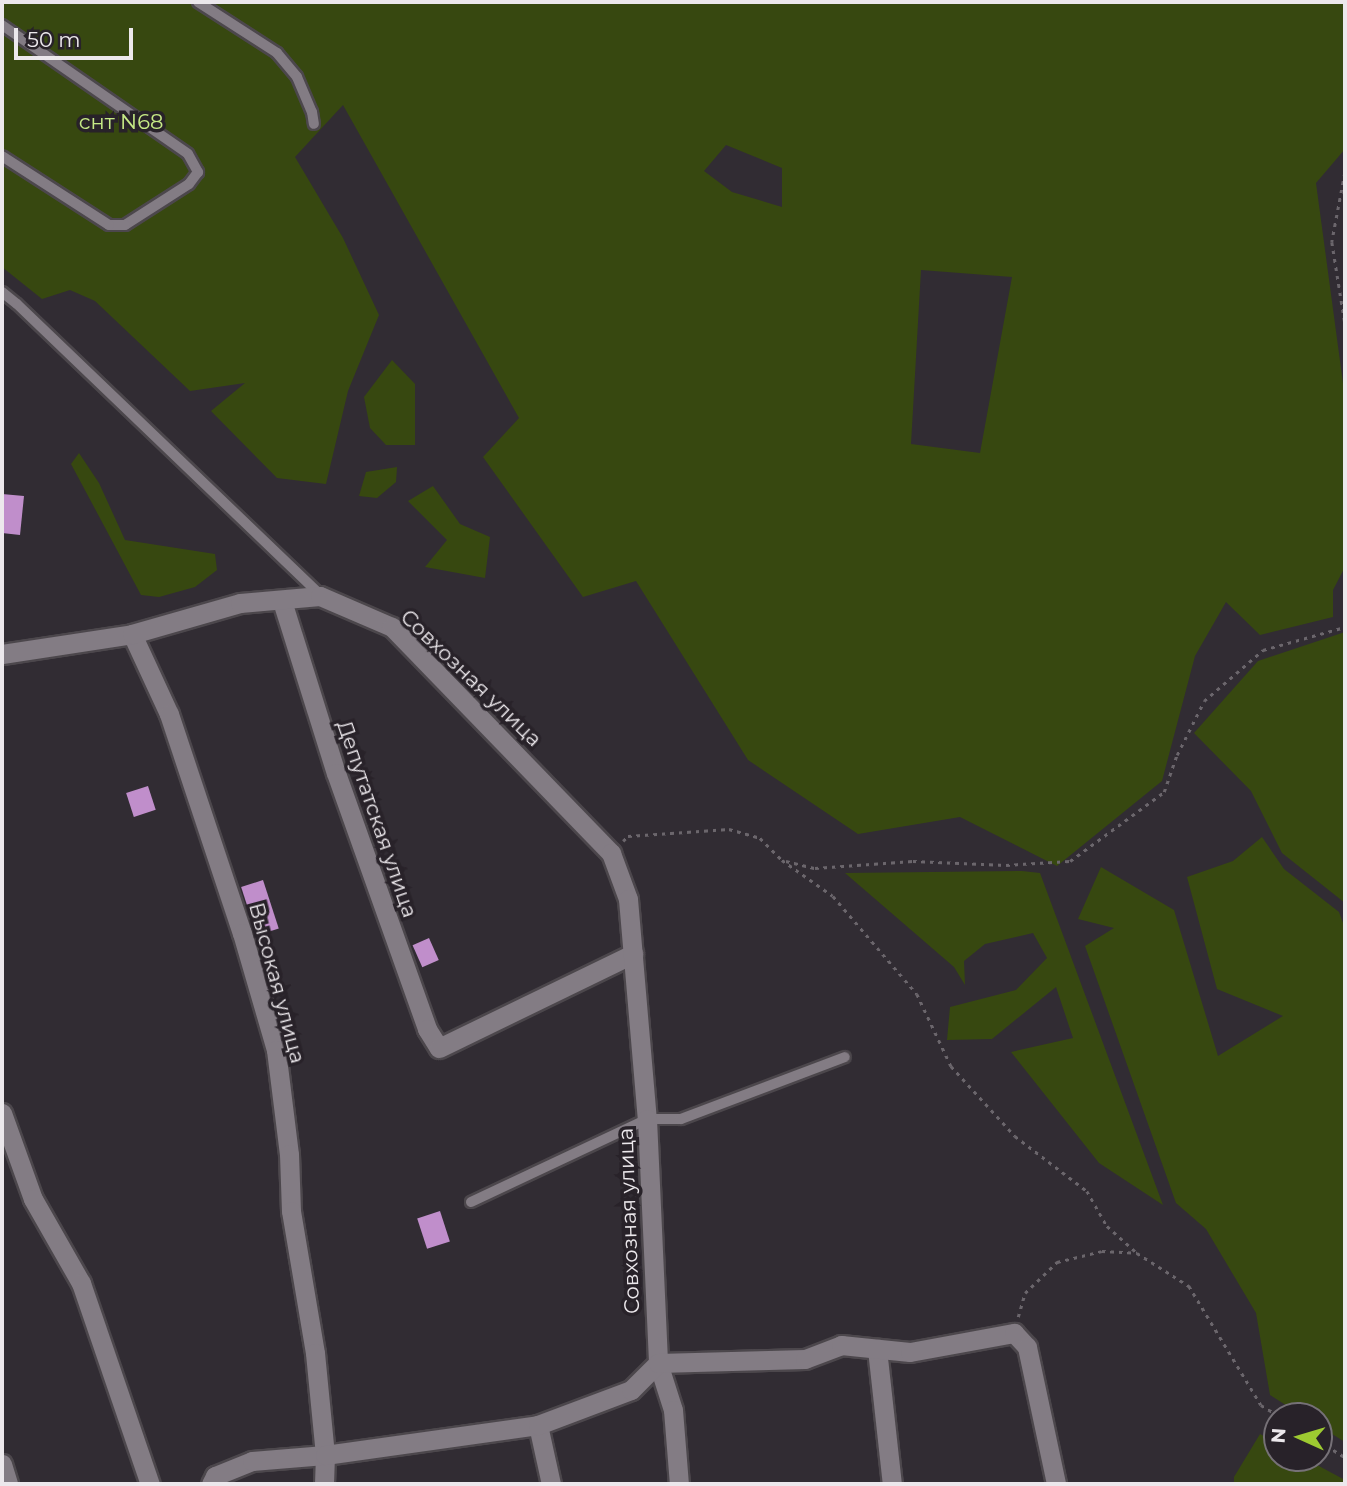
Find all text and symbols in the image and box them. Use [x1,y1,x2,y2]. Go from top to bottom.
scale bar [18,14,136,58]
text: 50 m [27,27,81,52]
park label: снт N68 [79,109,163,135]
street label: Совхозная улица [395,604,547,752]
street label: Депутатская улица [331,717,423,921]
street label: Высокая улица [243,900,311,1066]
street label: Совхозная улица [613,1128,645,1314]
north arrow [1263,1402,1333,1472]
text: N [1267,1427,1291,1444]

